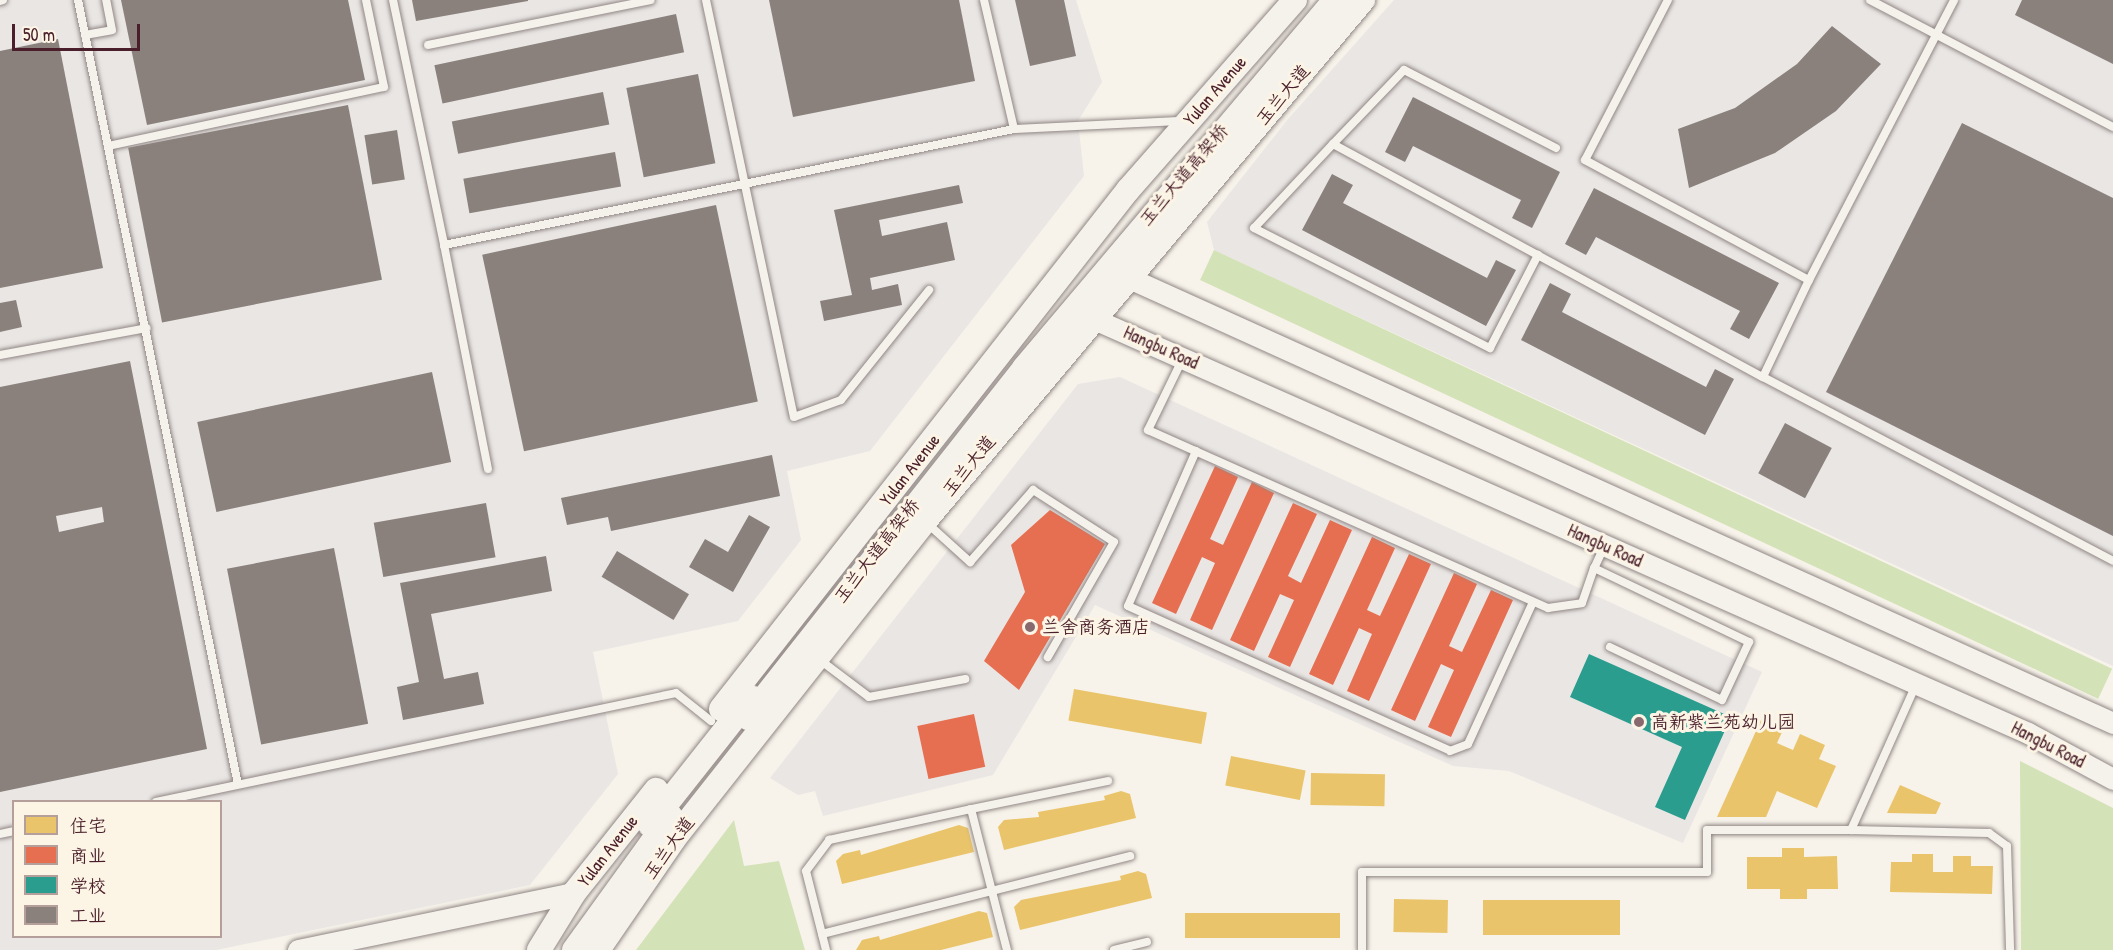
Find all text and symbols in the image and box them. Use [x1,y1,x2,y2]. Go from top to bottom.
scale bar [15,12,142,50]
text: 50 m [23,22,55,47]
street label: Yulan Avenue [1179,52,1251,130]
street label: 玉兰大道 [1252,60,1314,130]
street label: 玉兰大道高架桥 [1135,120,1233,230]
street label: Hangbu Road [1120,322,1202,374]
street label: Yulan Avenue [875,430,945,510]
street label: 玉兰大道 [938,431,1000,501]
street label: 玉兰大道高架桥 [830,495,924,607]
street label: Hangbu Road [1564,520,1646,572]
place label: 兰舍商务酒店 [1042,616,1150,638]
marker: 兰舍商务酒店 [1023,620,1037,634]
place label: 高新紫兰苑幼儿园 [1651,711,1795,733]
marker: 高新紫兰苑幼儿园 [1632,715,1646,729]
street label: Hangbu Road [2008,717,2088,773]
legend [12,800,222,938]
street label: Yulan Avenue [573,811,643,891]
text: 住宅 [70,813,106,838]
street label: 玉兰大道 [639,813,699,883]
text: 商业 [70,843,106,868]
text: 学校 [70,873,106,898]
text: 工业 [70,903,106,928]

